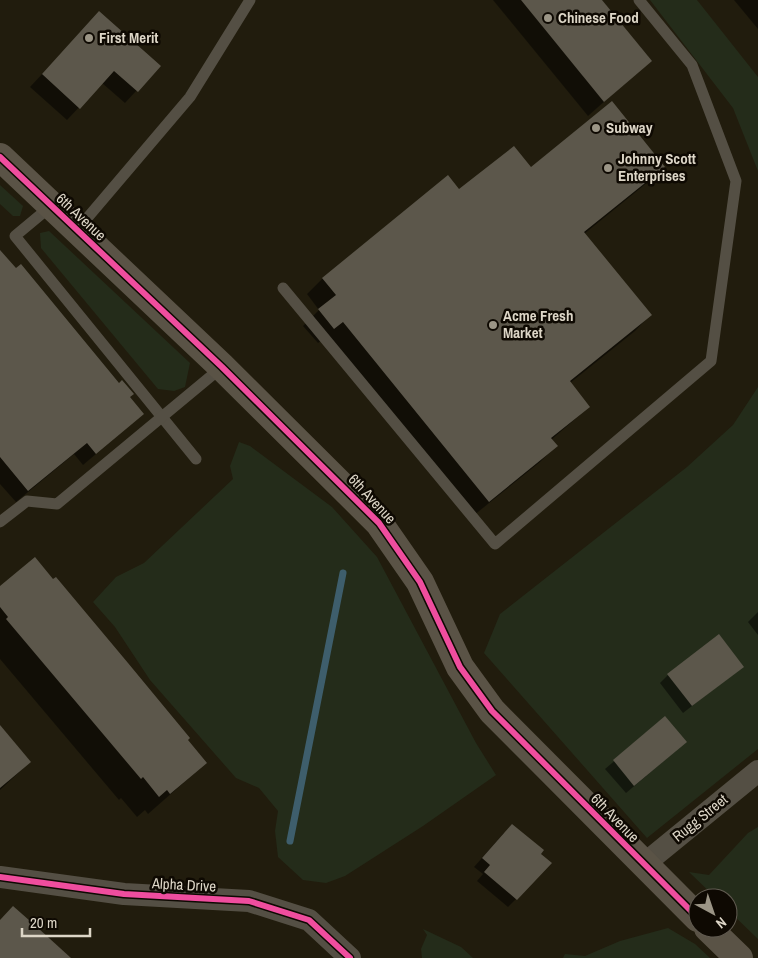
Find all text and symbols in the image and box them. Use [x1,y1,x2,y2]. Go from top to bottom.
place label: Chinese Food [558,7,639,28]
marker: Chinese Food [542,12,554,24]
place label: First Merit [99,27,158,48]
marker: First Merit [83,32,95,44]
place label: Subway [606,117,653,138]
marker: Subway [590,122,602,134]
place label: Johnny Scott Enterprises [618,148,696,186]
marker: Johnny Scott Enterprises [602,162,614,174]
street label: 6th Avenue [52,188,111,245]
place label: Acme Fresh Market [503,305,573,343]
marker: Acme Fresh Market [487,319,499,331]
street label: 6th Avenue [344,469,401,528]
street label: 6th Avenue [586,788,644,847]
street label: Rugg Street [668,788,732,846]
street label: Alpha Drive [150,872,217,897]
north arrow [688,888,738,938]
scale bar [22,906,90,938]
text: 20 m [30,912,57,933]
text: N [712,913,730,933]

